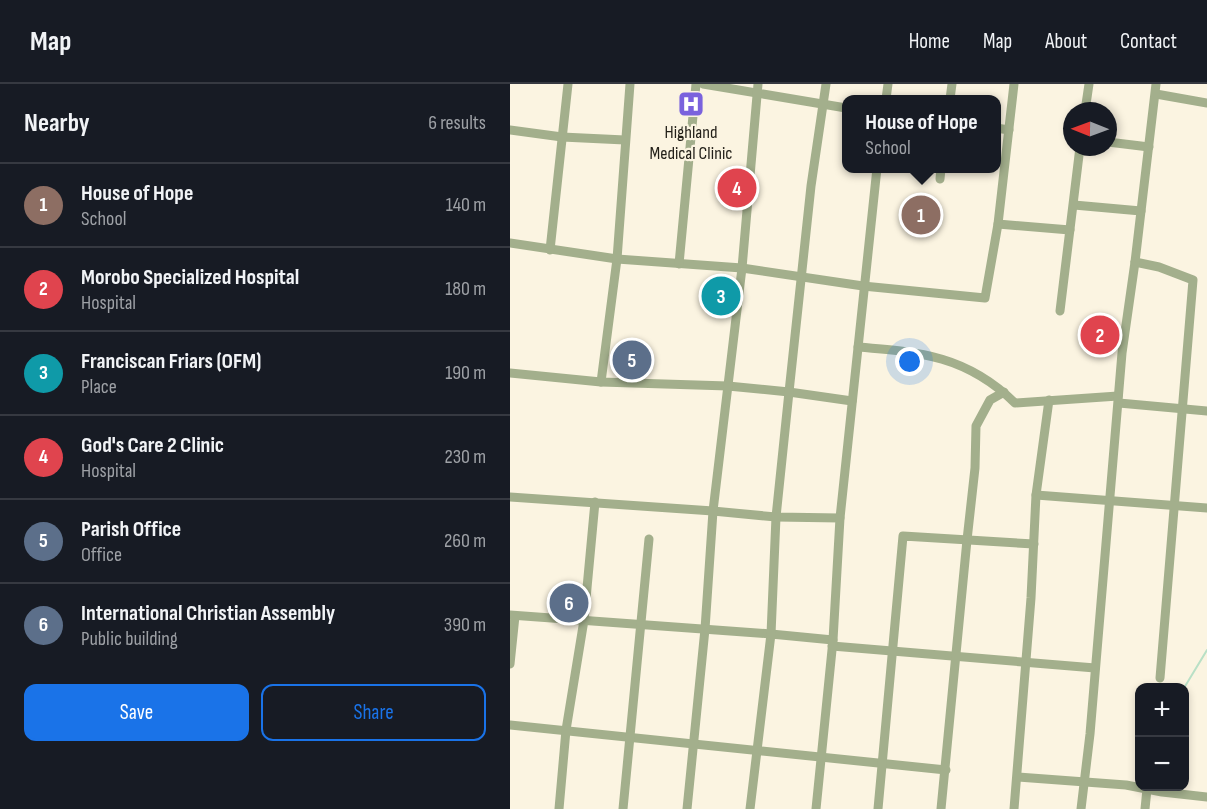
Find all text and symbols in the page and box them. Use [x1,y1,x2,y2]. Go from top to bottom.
text: Map [30,25,71,58]
text: Home [909,29,950,54]
text: Map [983,29,1012,54]
text: About [1045,29,1087,54]
text: Contact [1120,29,1177,54]
hospital icon: Highland Medical Clinic [676,89,706,119]
popup [842,95,1001,173]
north arrow [1063,102,1117,156]
text: Nearby [24,108,90,139]
text: House of Hope [865,109,978,136]
text: 6 results [428,111,486,135]
place label: Highland Medical Clinic [650,122,732,164]
text: School [865,136,911,160]
pin: 4 [718,166,756,210]
text: House of Hope [81,180,193,207]
pin: 1 [902,192,940,238]
text: 1 [40,193,47,217]
text: 140 m [446,193,486,217]
text: School [81,207,126,231]
text: Morobo Specialized Hospital [81,264,299,291]
pin: 3 [702,274,740,318]
text: 2 [39,277,48,301]
text: 180 m [445,277,486,301]
text: Hospital [81,291,136,315]
pin: 2 [1080,312,1120,358]
pin: 5 [612,338,652,382]
your location [895,347,924,376]
text: Franciscan Friars (OFM) [81,348,261,375]
text: 3 [39,361,48,385]
text: 190 m [445,361,486,385]
text: Place [81,375,117,399]
text: God's Care 2 Clinic [81,432,224,459]
text: 4 [39,445,48,469]
text: 230 m [444,445,486,469]
text: Hospital [81,459,136,483]
text: Parish Office [81,516,181,543]
text: 5 [39,529,48,553]
text: 260 m [444,529,486,553]
text: Office [81,543,122,567]
pin: 6 [550,580,588,626]
text: International Christian Assembly [81,600,335,627]
text: 6 [39,613,48,637]
text: 390 m [444,613,486,637]
text: Public building [81,627,178,651]
map controls [1135,683,1189,791]
button: + [1135,683,1189,737]
button: Save [24,684,249,741]
button: Share [261,684,486,741]
button: − [1135,737,1189,791]

